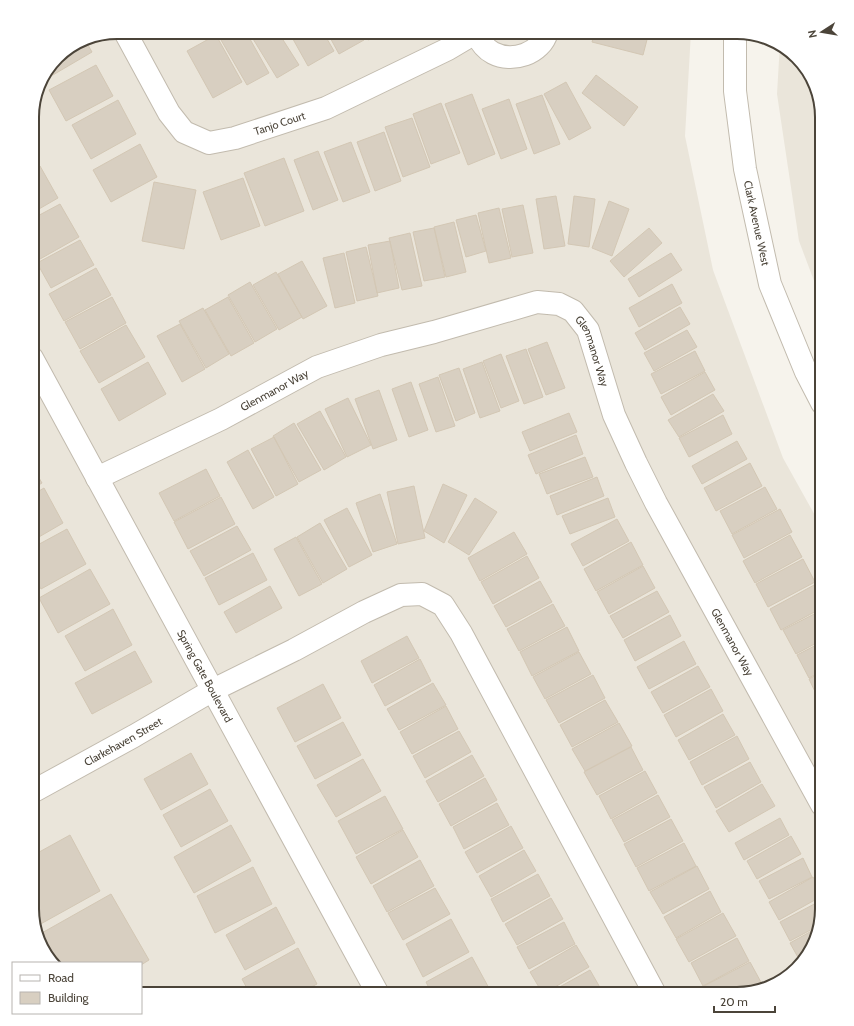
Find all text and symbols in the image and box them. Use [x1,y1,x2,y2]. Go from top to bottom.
north arrow [802,12,842,52]
text: N [805,29,820,39]
street label: Tanjo Court [252,108,307,138]
street label: Clark Avenue West [741,179,773,267]
street label: Glenmanor Way [572,313,612,389]
street label: Glenmanor Way [238,366,311,414]
street label: Glenmanor Way [708,606,757,679]
street label: Spring Gate Boulevard [174,627,236,725]
street label: Clarkehaven Street [81,714,165,769]
legend [12,962,142,1014]
text: Road [48,970,74,985]
scale bar [714,988,775,1014]
text: Building [48,990,90,1005]
text: 20 m [720,994,748,1009]

